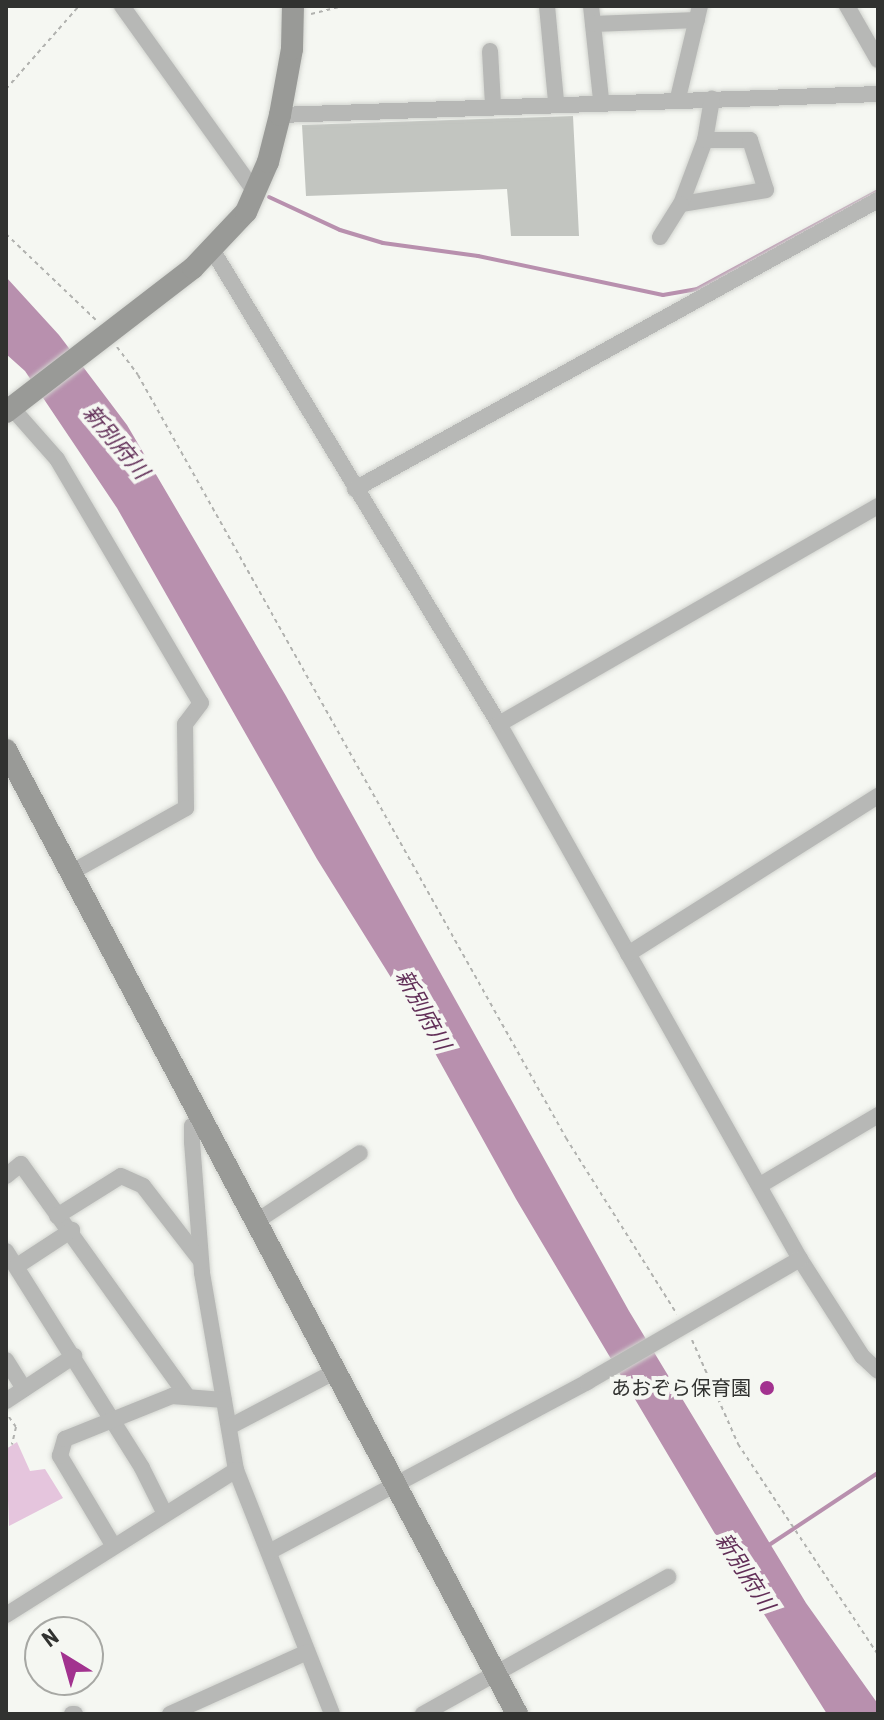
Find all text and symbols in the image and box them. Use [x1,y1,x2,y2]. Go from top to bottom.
water label: 新別府川 [78,400,154,484]
water label: 新別府川 [390,965,456,1055]
place label: あおぞら保育園 [611,1376,751,1400]
marker: あおぞら保育園 [758,1379,776,1397]
water label: 新別府川 [710,1528,780,1616]
north arrow [24,1616,104,1696]
text: N [38,1624,63,1652]

